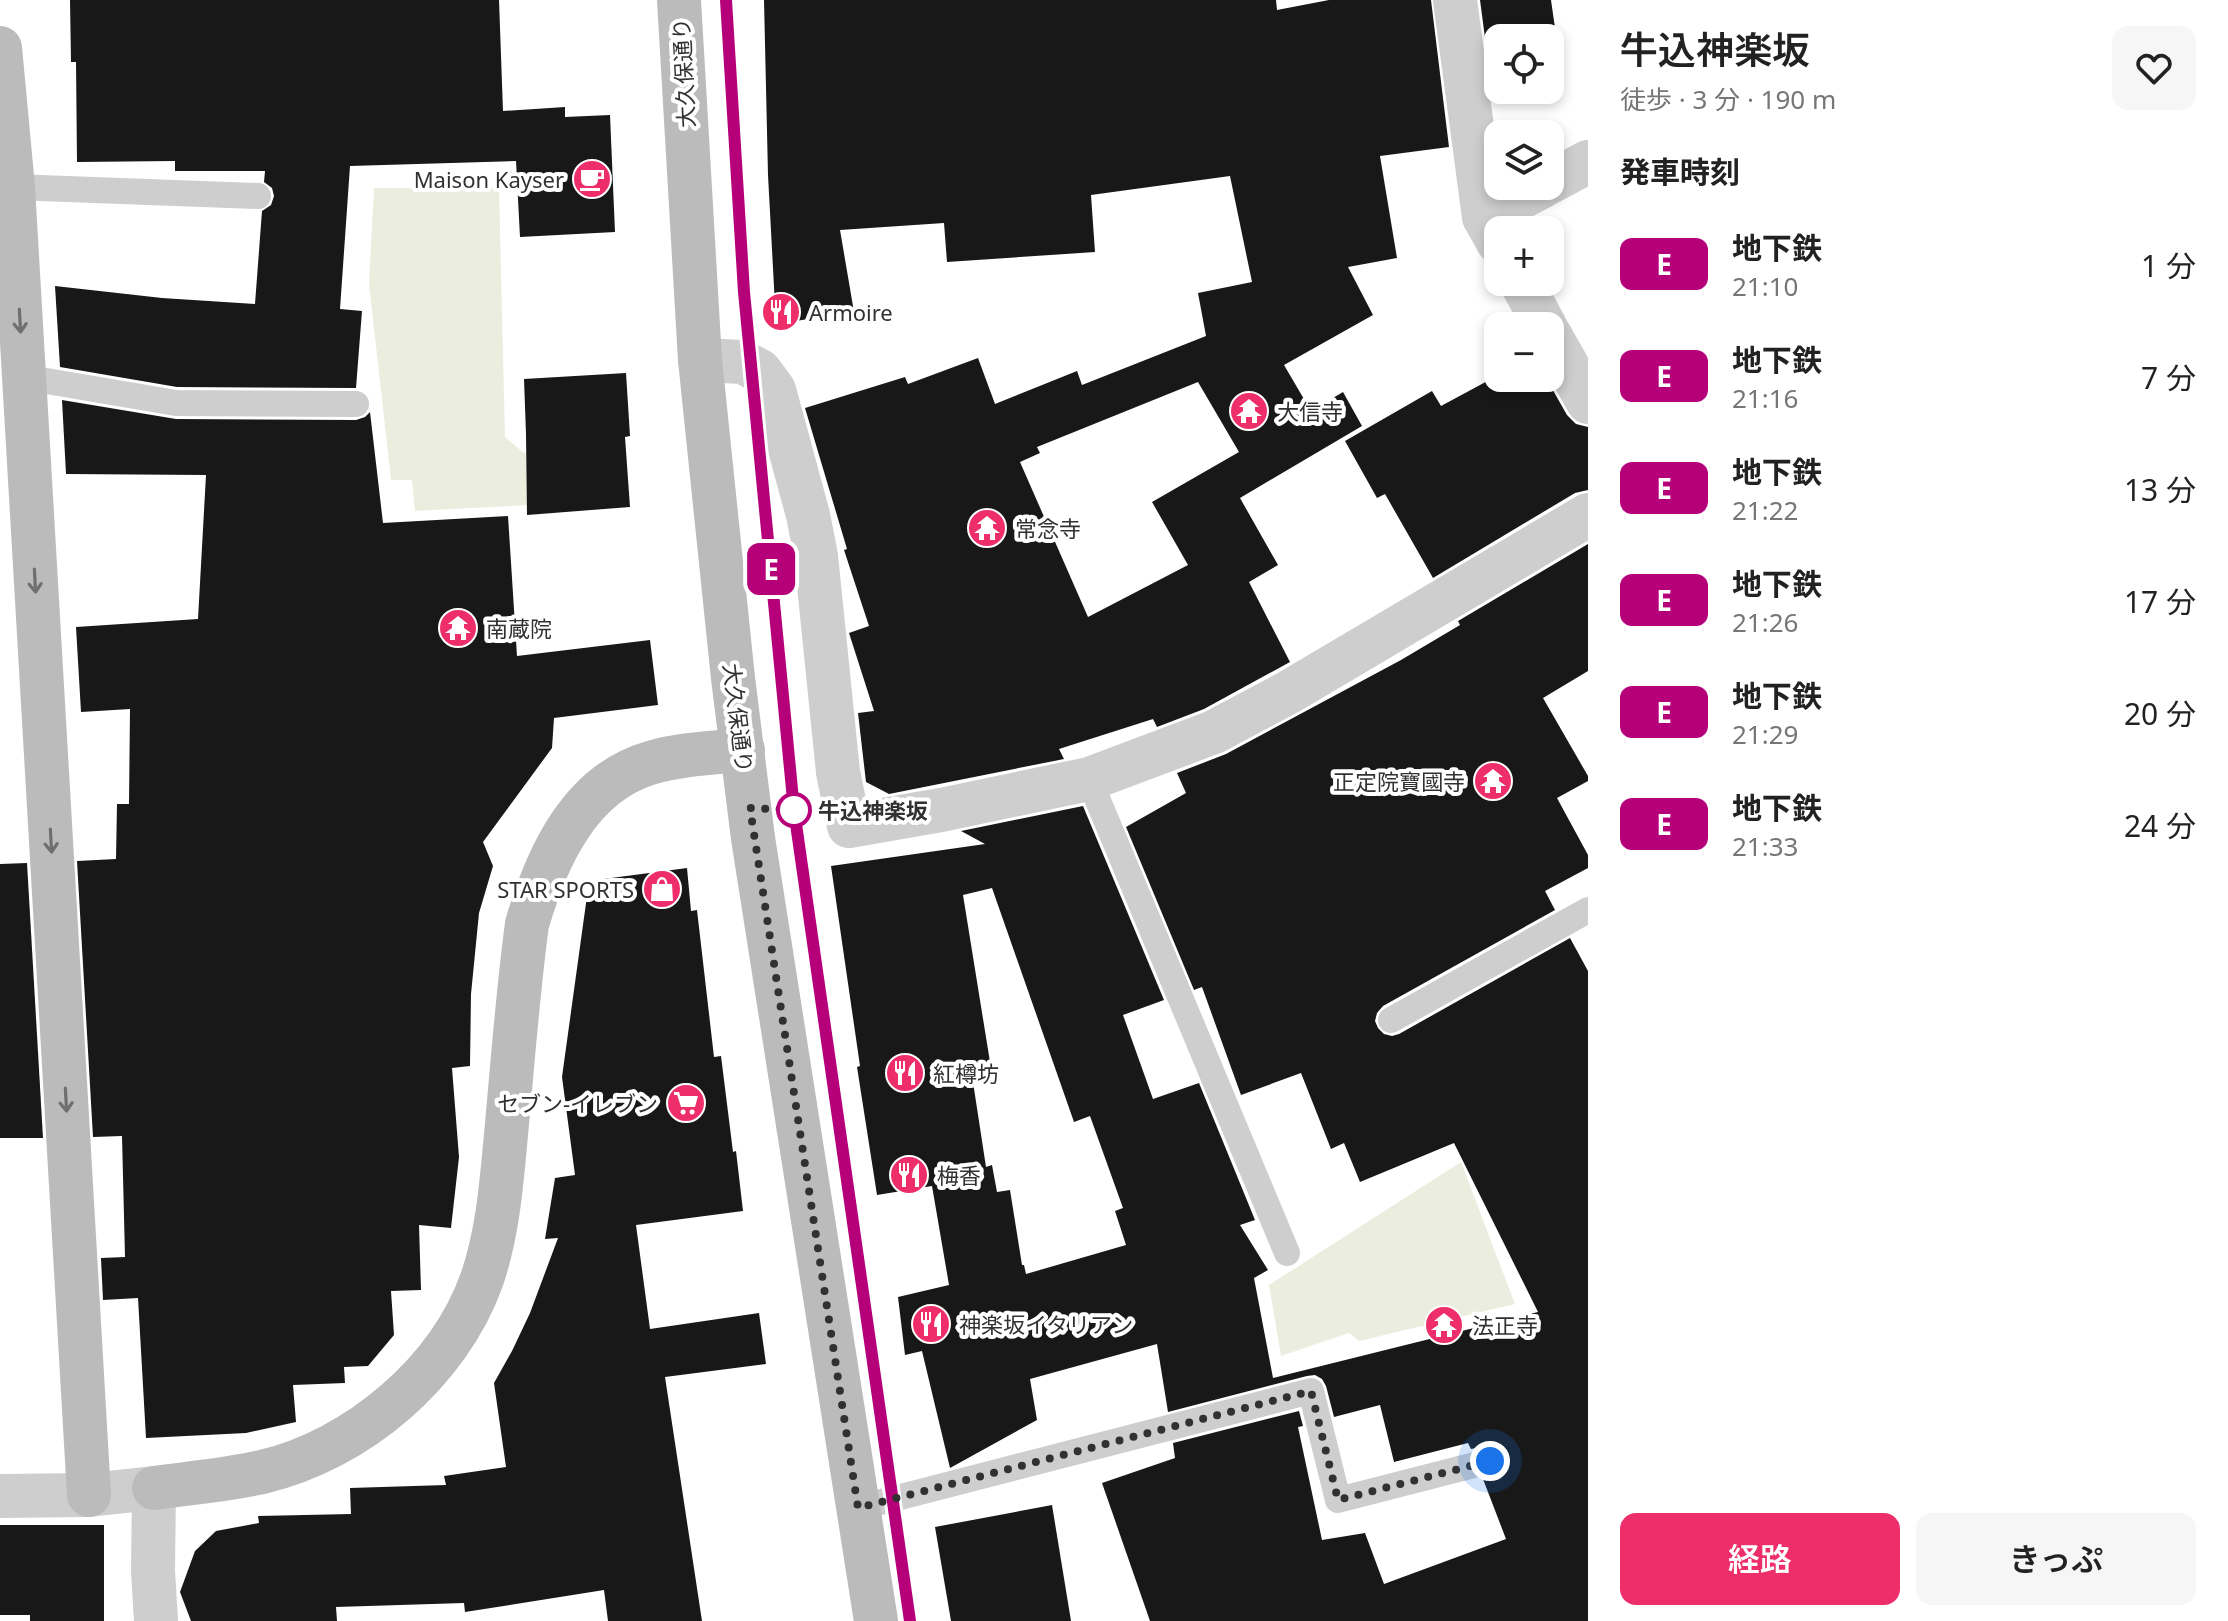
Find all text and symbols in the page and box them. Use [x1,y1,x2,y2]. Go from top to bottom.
street label: 大久保通り [665,17,701,129]
text: 牛込神楽坂 [1620,23,1810,75]
map controls [1484,24,1564,392]
button: locate [1484,24,1564,104]
button: heart [2112,26,2196,110]
text: 徒歩 · 3 分 · 190 m [1620,81,1836,117]
button: layers [1484,120,1564,200]
text: 発車時刻 [1620,151,1740,192]
cafe icon: Maison Kayser [571,158,613,200]
place label: Maison Kayser [414,164,564,194]
button: + [1484,216,1564,296]
text: 地下鉄 [1732,227,1822,268]
text: E [1656,245,1672,283]
text: 1 分 [2141,245,2196,286]
text: 21:10 [1732,268,1798,304]
restaurant icon: Armoire [760,291,802,333]
place label: Armoire [809,297,893,327]
one-way arrow [13,308,28,334]
button: − [1484,312,1564,392]
text: 地下鉄 [1732,339,1822,380]
text: E [1656,357,1672,395]
text: 7 分 [2141,357,2196,398]
text: 21:16 [1732,380,1798,416]
temple icon: 大信寺 [1228,390,1270,432]
place label: 大信寺 [1277,396,1343,426]
text: 地下鉄 [1732,451,1822,492]
text: E [1656,469,1672,507]
text: 13 分 [2124,469,2196,510]
text: 21:22 [1732,492,1798,528]
temple icon: 常念寺 [966,507,1008,549]
place label: 常念寺 [1015,513,1081,543]
line badge: E [745,543,797,595]
text: E [763,550,779,588]
text: 地下鉄 [1732,563,1822,604]
one-way arrow [28,567,43,594]
text: E [1656,581,1672,619]
text: 17 分 [2124,581,2196,622]
text: 21:26 [1732,604,1798,640]
temple icon: 南蔵院 [437,607,479,649]
place label: 南蔵院 [486,613,552,643]
street label: 大久保通り [717,662,761,774]
text: 地下鉄 [1732,675,1822,716]
text: E [1656,693,1672,731]
text: 20 分 [2124,693,2196,734]
text: 21:29 [1732,716,1798,752]
temple icon: 正定院寶國寺 [1472,760,1514,802]
place label: 正定院寶國寺 [1333,766,1465,796]
text: 地下鉄 [1732,787,1822,828]
marker: 牛込神楽坂 [777,793,811,827]
place label: 牛込神楽坂 [818,795,928,825]
text: E [1656,805,1672,843]
text: 24 分 [2124,805,2196,846]
one-way arrow [43,827,58,854]
text: 21:33 [1732,828,1798,864]
shop icon: STAR SPORTS [641,868,683,910]
place label: STAR SPORTS [497,874,634,904]
restaurant icon: 紅樽坊 [884,1052,926,1094]
place label: 紅樽坊 [933,1058,999,1088]
supermarket icon: セブン-イレブン [665,1082,707,1124]
one-way arrow [59,1086,74,1113]
place label: セブン-イレブン [497,1088,658,1118]
restaurant icon: 梅香 [888,1154,930,1196]
place label: 梅香 [937,1160,981,1190]
restaurant icon: 神楽坂イタリアン [910,1303,952,1345]
temple icon: 法正寺 [1423,1304,1465,1346]
place label: 神楽坂イタリアン [959,1309,1133,1339]
place label: 法正寺 [1472,1310,1538,1340]
your location [1470,1441,1510,1481]
button: 経路 [1620,1513,1900,1605]
button: きっぷ [1916,1513,2196,1605]

